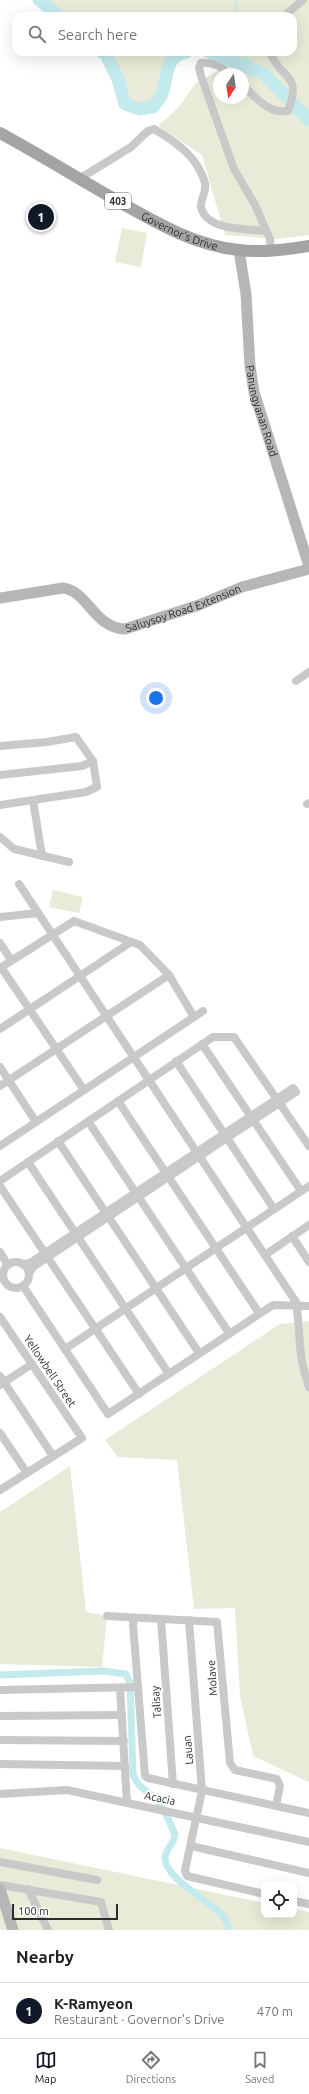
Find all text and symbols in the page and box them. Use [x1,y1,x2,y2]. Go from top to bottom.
search box [12,12,297,56]
icon: search [26,23,48,45]
text: Search here [58,26,137,43]
north arrow [213,68,249,104]
road number: 403 [105,193,131,209]
pin: 1 [28,202,54,232]
street label: Governor's Drive [139,209,219,252]
street label: Panungyanan Road [244,364,280,458]
street label: Saluysoy Road Extension [124,582,243,634]
your location [146,688,166,708]
street label: Yellowbell Street [21,1333,79,1410]
street label: Molave [205,1660,219,1696]
street label: Talisay [149,1685,163,1719]
street label: Lauan [181,1735,195,1765]
street label: Acacia [143,1789,177,1807]
map controls [261,1882,297,1918]
button: locate [261,1882,297,1918]
scale bar [12,1902,118,1921]
text: 100 m [18,1905,49,1917]
text: Nearby [16,1947,74,1966]
text: K-Ramyeon [54,1995,133,2012]
text: 1 [25,2004,33,2018]
text: 470 m [257,2004,293,2018]
text: Restaurant · Governor's Drive [54,2012,224,2026]
tab: Map [35,2049,57,2085]
tab: Directions [126,2049,176,2085]
tab: Saved [245,2049,274,2085]

